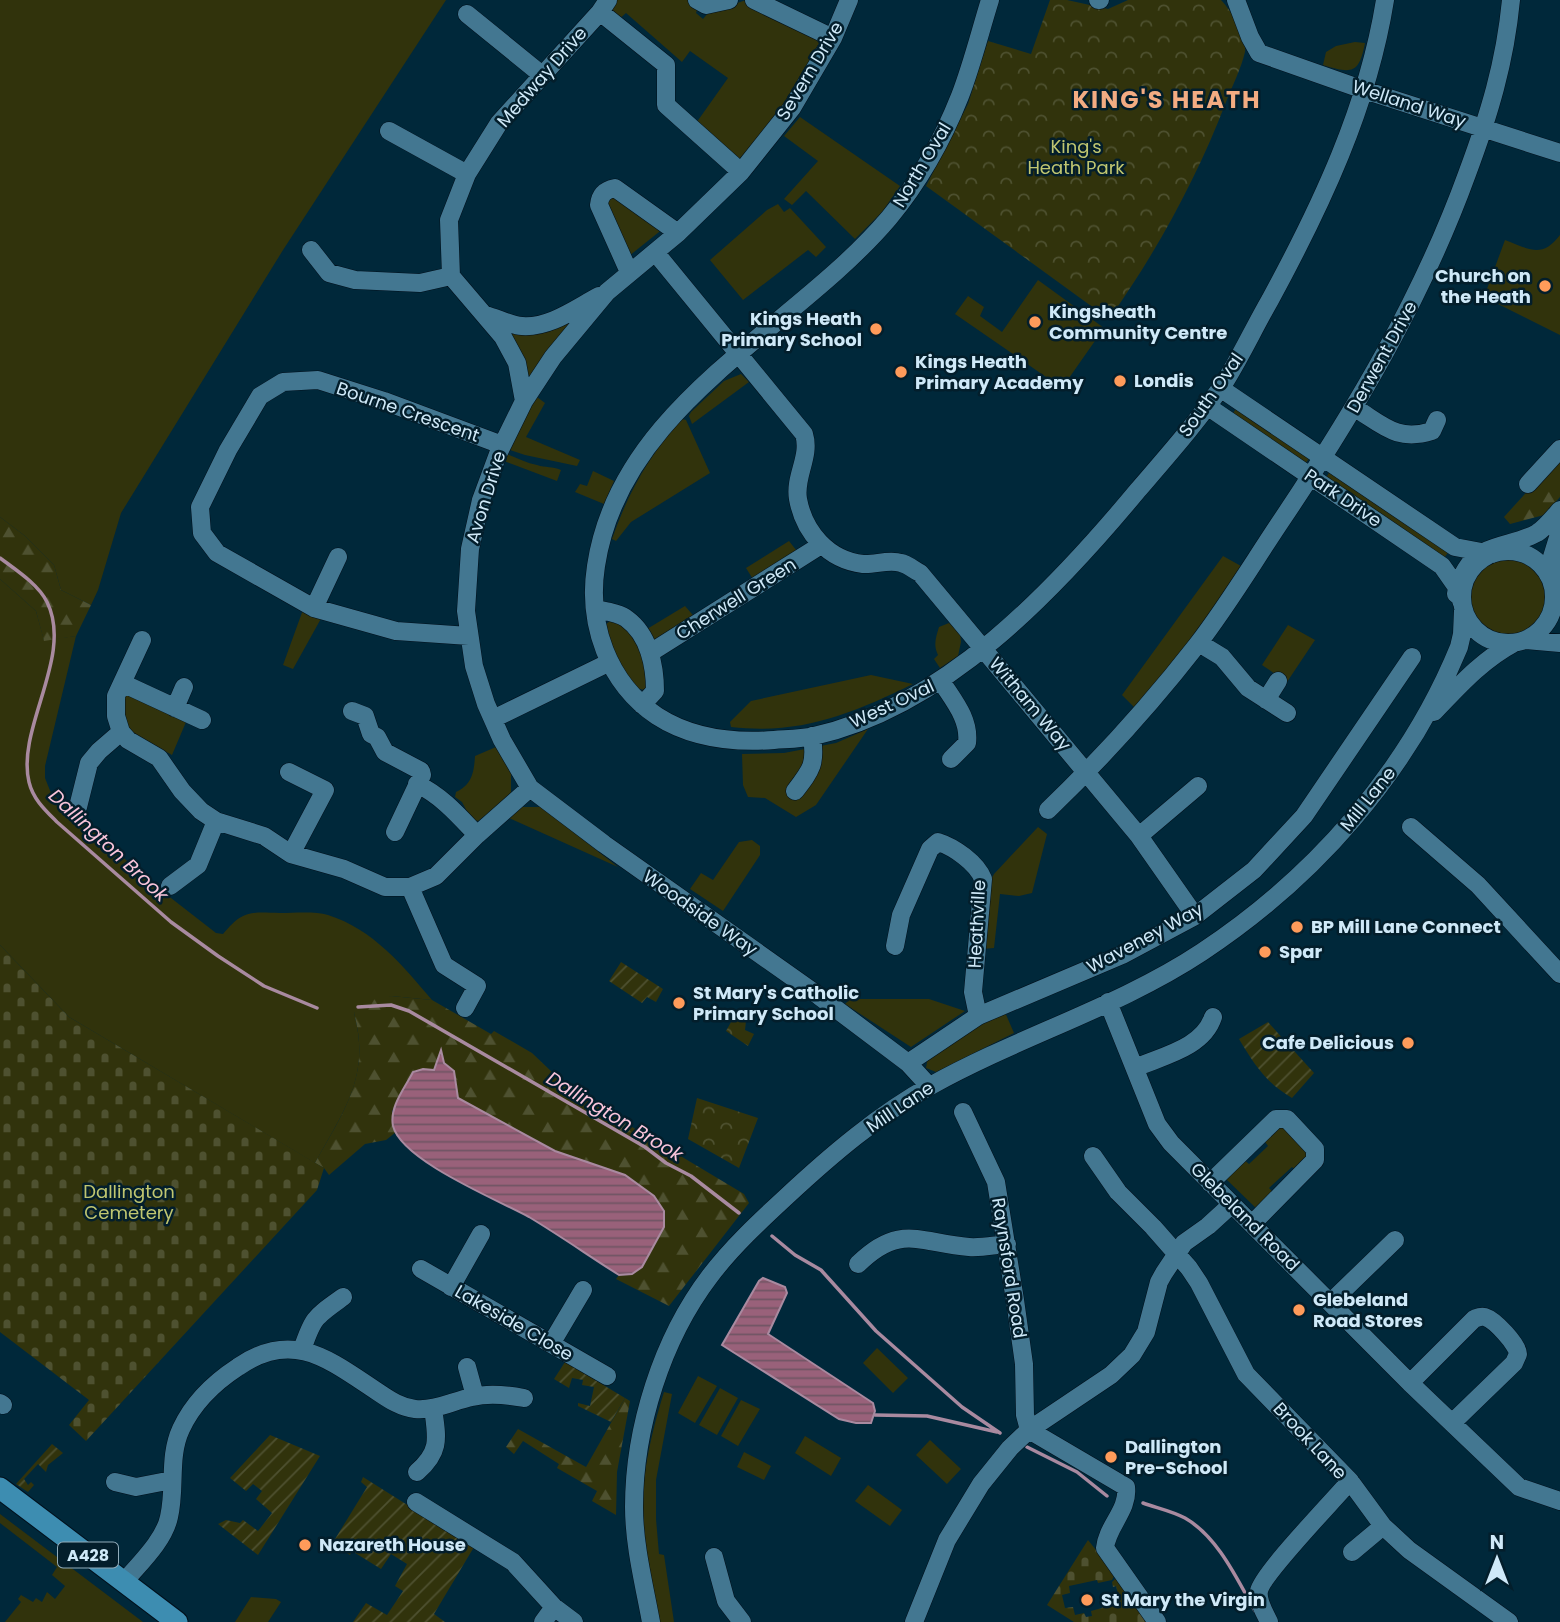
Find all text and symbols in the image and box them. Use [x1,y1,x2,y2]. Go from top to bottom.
street label: Severn Drive [770,17,849,125]
street label: Medway Drive [491,21,592,132]
street label: Welland Way [1349,73,1469,134]
district label: KING'S HEATH [1072,83,1262,116]
street label: North Oval [886,118,957,212]
park label: King's Heath Park [1027,134,1125,180]
place label: Church on the Heath [1435,263,1531,309]
marker: Church on the Heath [1537,278,1553,294]
street label: Derwent Drive [1340,296,1423,417]
place label: Kingsheath Community Centre [1049,299,1227,345]
place label: Kings Heath Primary School [721,306,862,352]
marker: Kingsheath Community Centre [1027,314,1043,330]
marker: Kings Heath Primary School [868,321,884,337]
street label: South Oval [1172,348,1249,442]
place label: Kings Heath Primary Academy [915,349,1084,395]
marker: Kings Heath Primary Academy [893,364,909,380]
place label: Londis [1134,368,1194,393]
marker: Londis [1112,373,1128,389]
street label: Bourne Crescent [333,375,483,448]
street label: Avon Drive [460,448,511,546]
street label: Park Drive [1300,462,1387,533]
street label: Cherwell Green [671,552,801,646]
street label: Witham Way [984,651,1077,756]
street label: West Oval [846,673,938,734]
street label: Mill Lane [1334,761,1401,836]
water label: Dallington Brook [43,783,175,909]
street label: Woodside Way [638,864,763,961]
street label: Heathville [962,879,991,969]
street label: Waveney Way [1082,896,1207,979]
place label: BP Mill Lane Connect [1311,914,1501,939]
marker: BP Mill Lane Connect [1289,919,1305,935]
place label: Spar [1279,939,1323,964]
marker: Spar [1257,944,1273,960]
place label: St Mary's Catholic Primary School [693,980,859,1026]
marker: St Mary's Catholic Primary School [671,995,687,1011]
place label: Cafe Delicious [1262,1030,1394,1055]
marker: Cafe Delicious [1400,1035,1416,1051]
water label: Dallington Brook [541,1065,689,1169]
street label: Mill Lane [861,1075,938,1138]
street label: Glebeland Road [1185,1157,1305,1277]
park label: Dallington Cemetery [83,1179,175,1225]
street label: Raynsford Road [986,1196,1033,1340]
street label: Lakeside Close [451,1279,578,1367]
place label: Glebeland Road Stores [1313,1287,1423,1333]
marker: Glebeland Road Stores [1291,1302,1307,1318]
street label: Brook Lane [1268,1396,1353,1485]
place label: Dallington Pre-School [1125,1434,1228,1480]
marker: Dallington Pre-School [1103,1449,1119,1465]
north arrow [1462,1524,1532,1594]
text: N [1490,1529,1504,1556]
place label: Nazareth House [319,1532,466,1557]
marker: Nazareth House [297,1537,313,1553]
road number: A428 [58,1542,118,1568]
place label: St Mary the Virgin [1101,1587,1265,1612]
marker: St Mary the Virgin [1079,1592,1095,1608]

